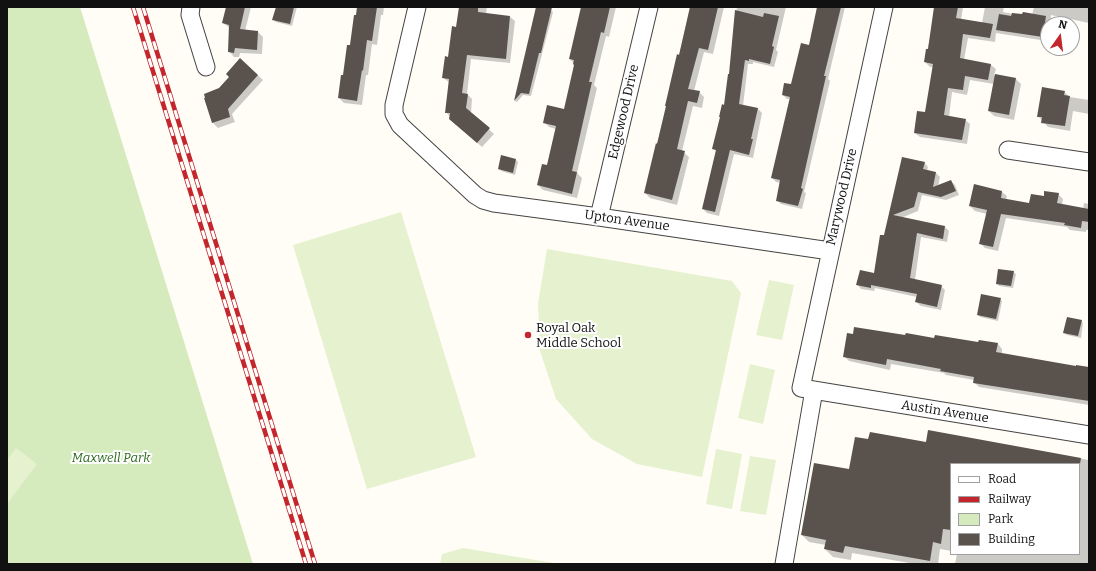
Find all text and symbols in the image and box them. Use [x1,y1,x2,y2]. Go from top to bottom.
north arrow [1040,16,1080,56]
text: N [1057,18,1068,32]
street label: Edgewood Drive [605,63,643,161]
street label: Marywood Drive [823,147,861,247]
street label: Upton Avenue [583,207,671,235]
place label: Royal Oak Middle School [536,320,621,351]
marker: Royal Oak Middle School [523,330,533,340]
street label: Austin Avenue [900,397,990,427]
park label: Maxwell Park [72,450,150,466]
legend [950,463,1080,555]
text: Road [988,472,1016,486]
text: Railway [988,492,1031,506]
text: Park [988,512,1013,526]
text: Building [988,532,1035,546]

